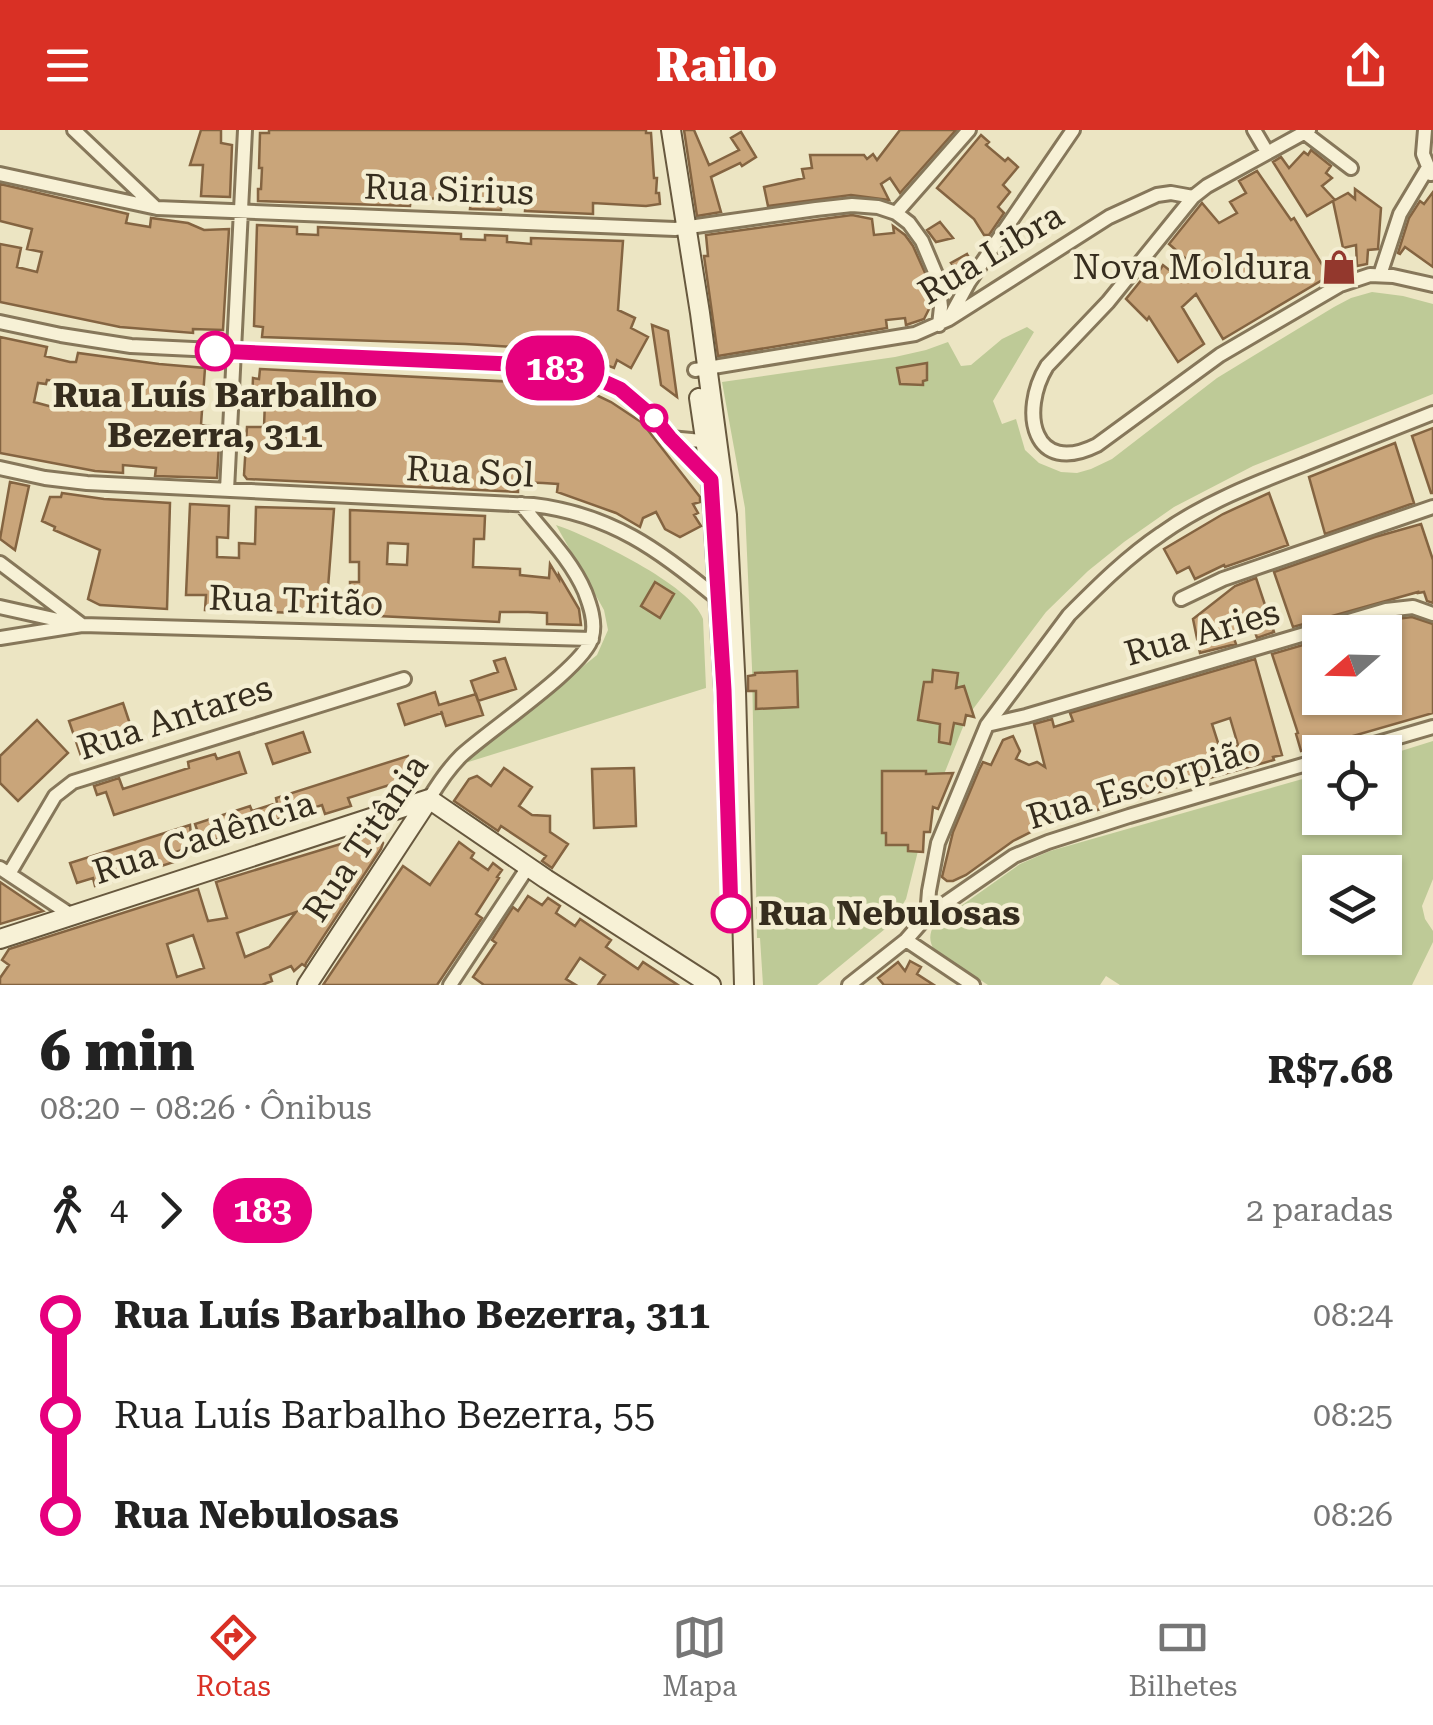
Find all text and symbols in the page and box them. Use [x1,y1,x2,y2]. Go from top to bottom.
icon: menu [40,38,95,93]
icon: share [1338,38,1393,93]
text: Railo [656,39,777,92]
street label: Rua Sirius [363,167,535,213]
street label: Rua Libra [911,195,1071,313]
place label: Nova Moldura [1073,247,1311,288]
shop icon: Nova Moldura [1320,248,1358,286]
marker: Rua Luís Barbalho Bezerra, 311 [196,332,234,370]
line badge: 183 [498,336,612,400]
text: 183 [526,348,584,389]
place label: Rua Luís Barbalho Bezerra, 311 [53,375,377,456]
unlabelled marker [641,405,667,431]
street label: Rua Sol [405,448,535,496]
street label: Rua Tritão [208,577,384,625]
street label: Rua Aries [1120,591,1284,675]
north arrow [1302,615,1402,715]
map controls [1302,615,1402,955]
street label: Rua Antares [73,667,277,769]
street label: Rua Escorpião [1022,728,1266,838]
button: locate [1302,735,1402,835]
street label: Rua Titânia [295,747,437,929]
street label: Rua Cadência [88,783,320,893]
button: layers [1302,855,1402,955]
place label: Rua Nebulosas [758,893,1020,934]
marker: Rua Nebulosas [712,894,750,932]
text: 6 min [40,1019,195,1083]
text: R$7.68 [1268,1048,1393,1092]
text: 08:20 – 08:26 · Ônibus [40,1089,372,1127]
icon: walk [40,1183,95,1238]
icon: forward [143,1183,198,1238]
text: 183 [233,1190,292,1231]
text: 4 [110,1191,128,1229]
text: 2 paradas [1246,1191,1393,1229]
text: Rua Luís Barbalho Bezerra, 311 [114,1293,710,1337]
text: 08:24 [1313,1296,1393,1334]
text: Rua Luís Barbalho Bezerra, 55 [114,1393,655,1437]
text: 08:25 [1313,1396,1393,1434]
text: Rua Nebulosas [114,1493,399,1537]
text: 08:26 [1313,1496,1393,1534]
tab: Rotas [196,1610,271,1703]
tab: Mapa [662,1610,737,1703]
tab: Bilhetes [1129,1610,1237,1703]

